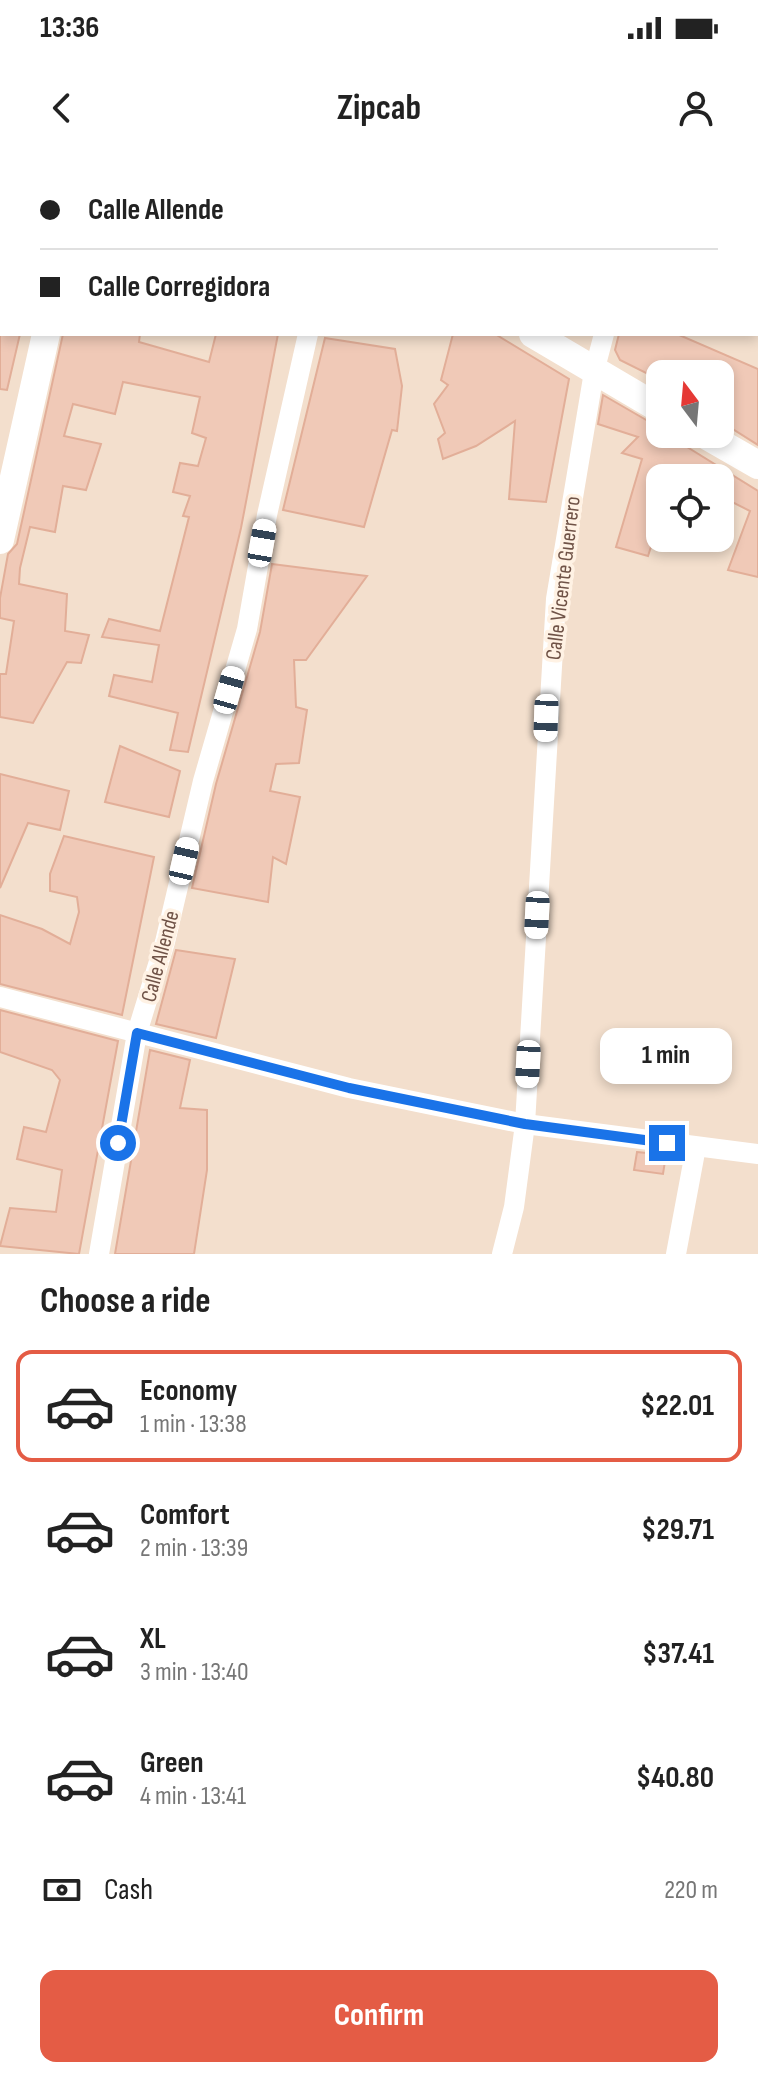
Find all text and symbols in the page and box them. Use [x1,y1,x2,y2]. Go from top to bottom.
text: 13:36 [40,10,99,46]
icon: back [40,86,84,130]
icon: person [674,86,718,130]
text: Zipcab [337,87,421,130]
text: Calle Allende [88,192,224,228]
text: Calle Corregidora [88,269,270,305]
north arrow [646,360,734,448]
map controls [646,360,734,552]
button: locate [646,464,734,552]
street label: Calle Vicente Guerrero [540,495,587,661]
car [246,517,278,569]
car [211,664,247,716]
car [533,694,559,742]
car [167,835,201,887]
car [524,890,550,940]
street label: Calle Allende [135,908,186,1005]
callout: 1 min [601,1027,733,1083]
car [515,1039,541,1089]
text: 1 min [642,1040,690,1071]
route start [100,1125,136,1161]
route end [649,1125,685,1161]
text: Choose a ride [40,1280,211,1323]
icon: car [44,1370,116,1442]
text: Economy [140,1373,237,1409]
text: $22.01 [640,1388,714,1424]
text: 1 min · 13:38 [140,1409,247,1440]
icon: car [44,1494,116,1566]
text: Comfort [140,1497,230,1533]
text: $29.71 [641,1512,714,1548]
text: 2 min · 13:39 [140,1533,248,1564]
icon: car [44,1618,116,1690]
text: XL [140,1621,166,1657]
text: $37.41 [642,1636,714,1672]
text: 3 min · 13:40 [140,1657,249,1688]
icon: car [44,1742,116,1814]
text: Green [140,1745,204,1781]
text: $40.80 [636,1760,714,1796]
text: 4 min · 13:41 [140,1781,246,1812]
icon: cash [40,1868,84,1912]
text: Cash [104,1872,153,1908]
text: 220 m [664,1875,718,1906]
button: Confirm [40,1970,718,2062]

